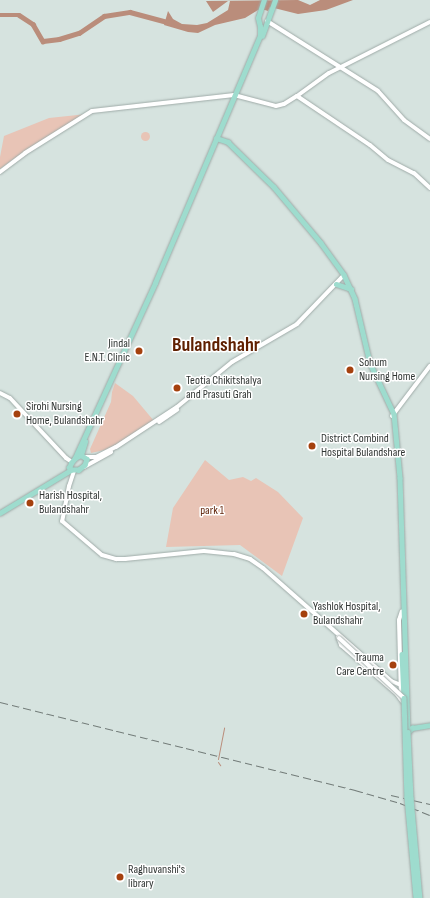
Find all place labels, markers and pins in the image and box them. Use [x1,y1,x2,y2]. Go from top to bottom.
place label: Jindal E.N.T. Clinic [85,337,130,365]
marker: Jindal E.N.T. Clinic [133,345,145,357]
place label: Sohum Nursing Home [359,356,415,384]
marker: Sohum Nursing Home [344,364,356,376]
place label: Teotia Chikitshalya and Prasuti Grah [186,374,261,402]
marker: Teotia Chikitshalya and Prasuti Grah [171,382,183,394]
place label: Sirohi Nursing Home, Bulandshahr [26,400,104,428]
marker: Sirohi Nursing Home, Bulandshahr [11,408,23,420]
place label: District Combind Hospital Bulandshare [321,432,405,460]
marker: District Combind Hospital Bulandshare [306,440,318,452]
place label: Harish Hospital, Bulandshahr [39,489,102,517]
marker: Harish Hospital, Bulandshahr [24,497,36,509]
place label: Yashlok Hospital, Bulandshahr [313,600,381,628]
marker: Yashlok Hospital, Bulandshahr [298,608,310,620]
place label: Trauma Care Centre [336,651,384,679]
marker: Trauma Care Centre [387,659,399,671]
place label: Raghuvanshi's library [128,863,185,891]
marker: Raghuvanshi's library [115,872,125,882]

